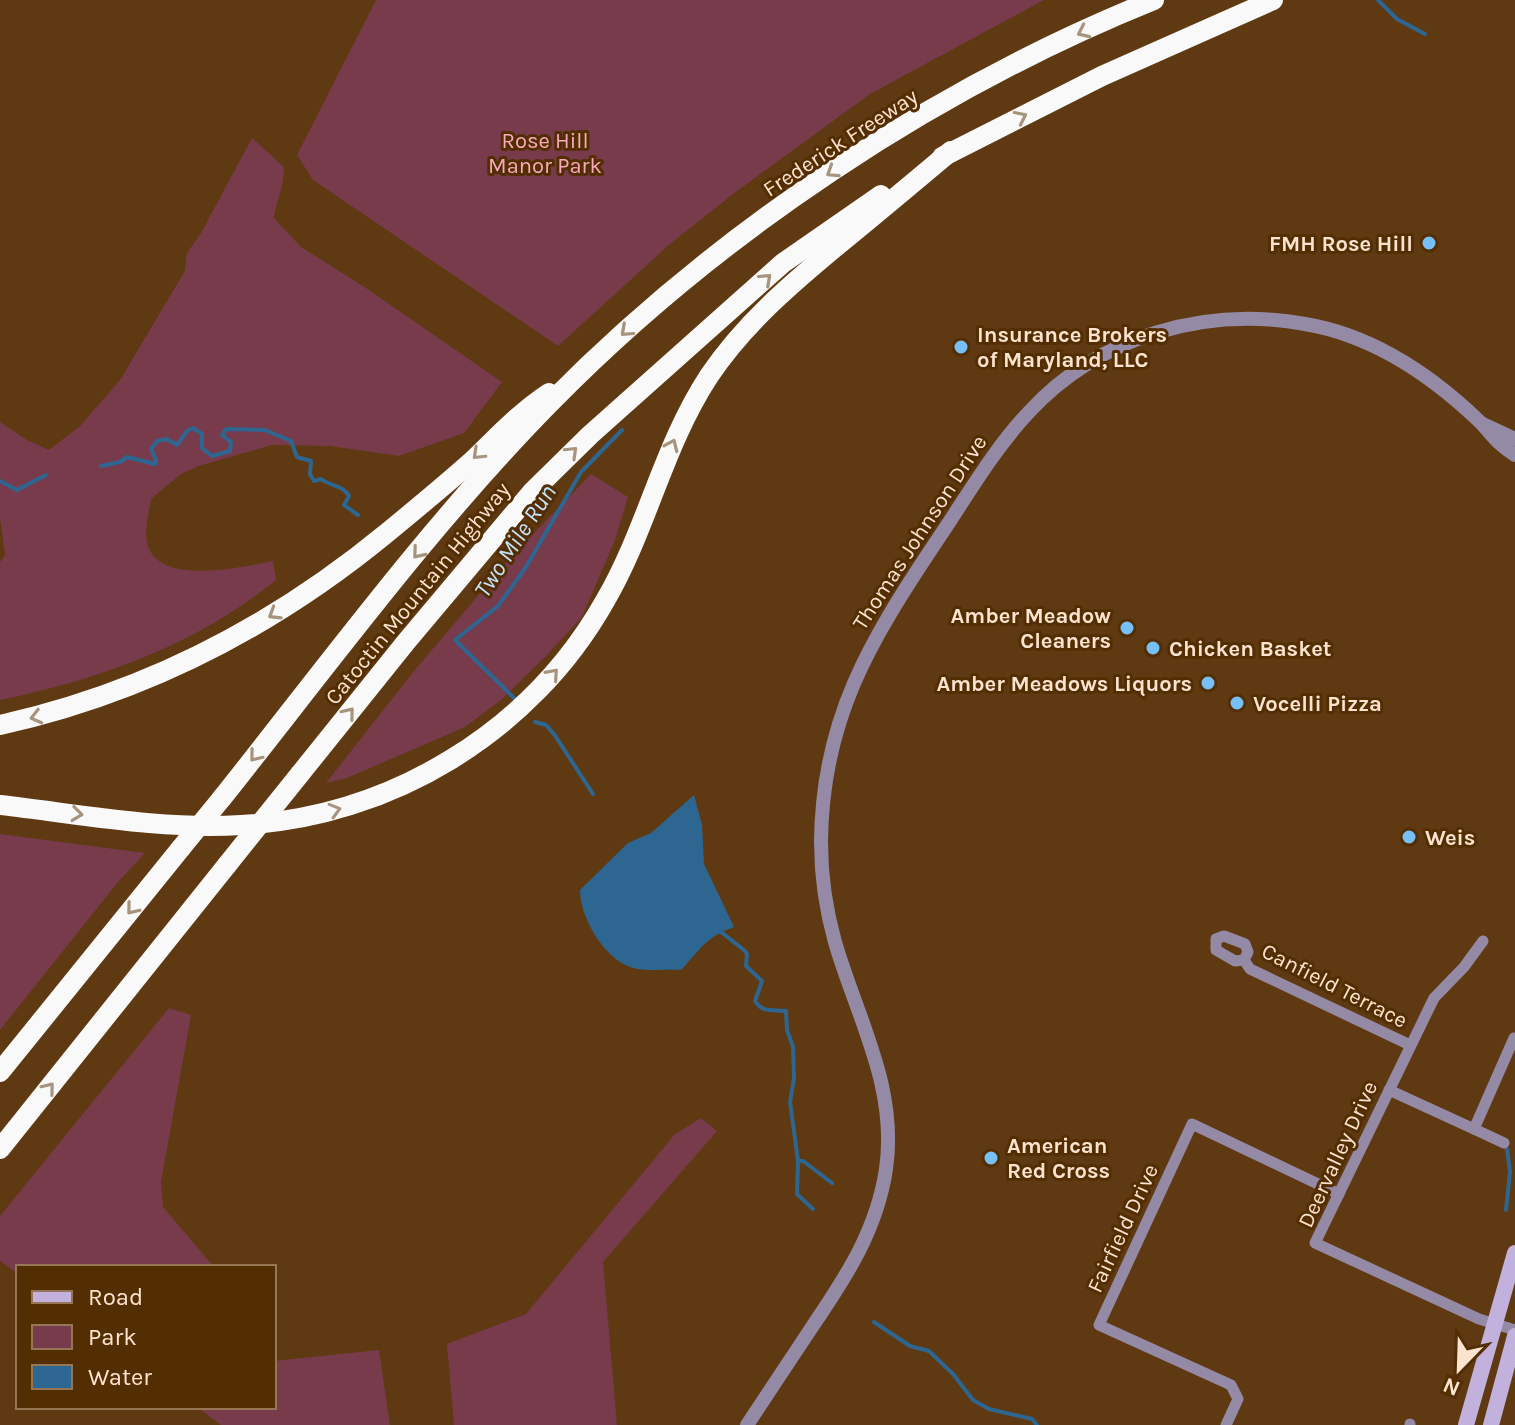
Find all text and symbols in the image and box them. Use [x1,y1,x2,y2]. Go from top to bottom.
one-way arrow [1077,22,1091,38]
street label: Frederick Freeway [758,83,923,202]
one-way arrow [1013,111,1028,127]
park label: Rose Hill Manor Park [488,128,602,179]
one-way arrow [827,163,841,178]
place label: FMH Rose Hill [1269,231,1413,257]
marker: FMH Rose Hill [1420,234,1438,252]
one-way arrow [756,274,771,288]
one-way arrow [621,321,636,335]
place label: Insurance Brokers of Maryland, LLC [977,322,1167,373]
marker: Insurance Brokers of Maryland, LLC [952,338,970,356]
street label: Thomas Johnson Drive [847,430,992,635]
one-way arrow [663,439,679,453]
one-way arrow [473,445,487,459]
one-way arrow [563,447,577,461]
street label: Catoctin Mountain Highway [320,477,516,710]
water label: Two Mile Run [468,479,562,603]
one-way arrow [413,544,428,559]
place label: Amber Meadow Cleaners [951,603,1111,654]
one-way arrow [268,604,282,619]
marker: Amber Meadow Cleaners [1118,619,1136,637]
place label: Chicken Basket [1169,636,1332,662]
marker: Chicken Basket [1144,639,1162,657]
one-way arrow [543,668,557,683]
place label: Amber Meadows Liquors [936,671,1192,697]
marker: Amber Meadows Liquors [1199,674,1217,692]
place label: Vocelli Pizza [1253,691,1382,717]
marker: Vocelli Pizza [1228,694,1246,712]
one-way arrow [30,707,44,724]
one-way arrow [339,707,353,722]
one-way arrow [250,747,265,761]
one-way arrow [328,802,342,819]
one-way arrow [71,805,84,822]
place label: Weis [1425,825,1475,851]
marker: Weis [1400,828,1418,846]
one-way arrow [127,900,142,914]
street label: Canfield Terrace [1257,938,1412,1034]
street label: Deervalley Drive [1293,1077,1383,1232]
one-way arrow [39,1083,54,1097]
place label: American Red Cross [1007,1133,1110,1184]
marker: American Red Cross [982,1149,1000,1167]
street label: Fairfield Drive [1082,1160,1164,1297]
legend [16,1265,276,1409]
text: Road [88,1283,143,1311]
text: Park [88,1323,137,1351]
north arrow [1419,1329,1499,1409]
text: Water [88,1363,152,1391]
text: N [1439,1371,1464,1402]

